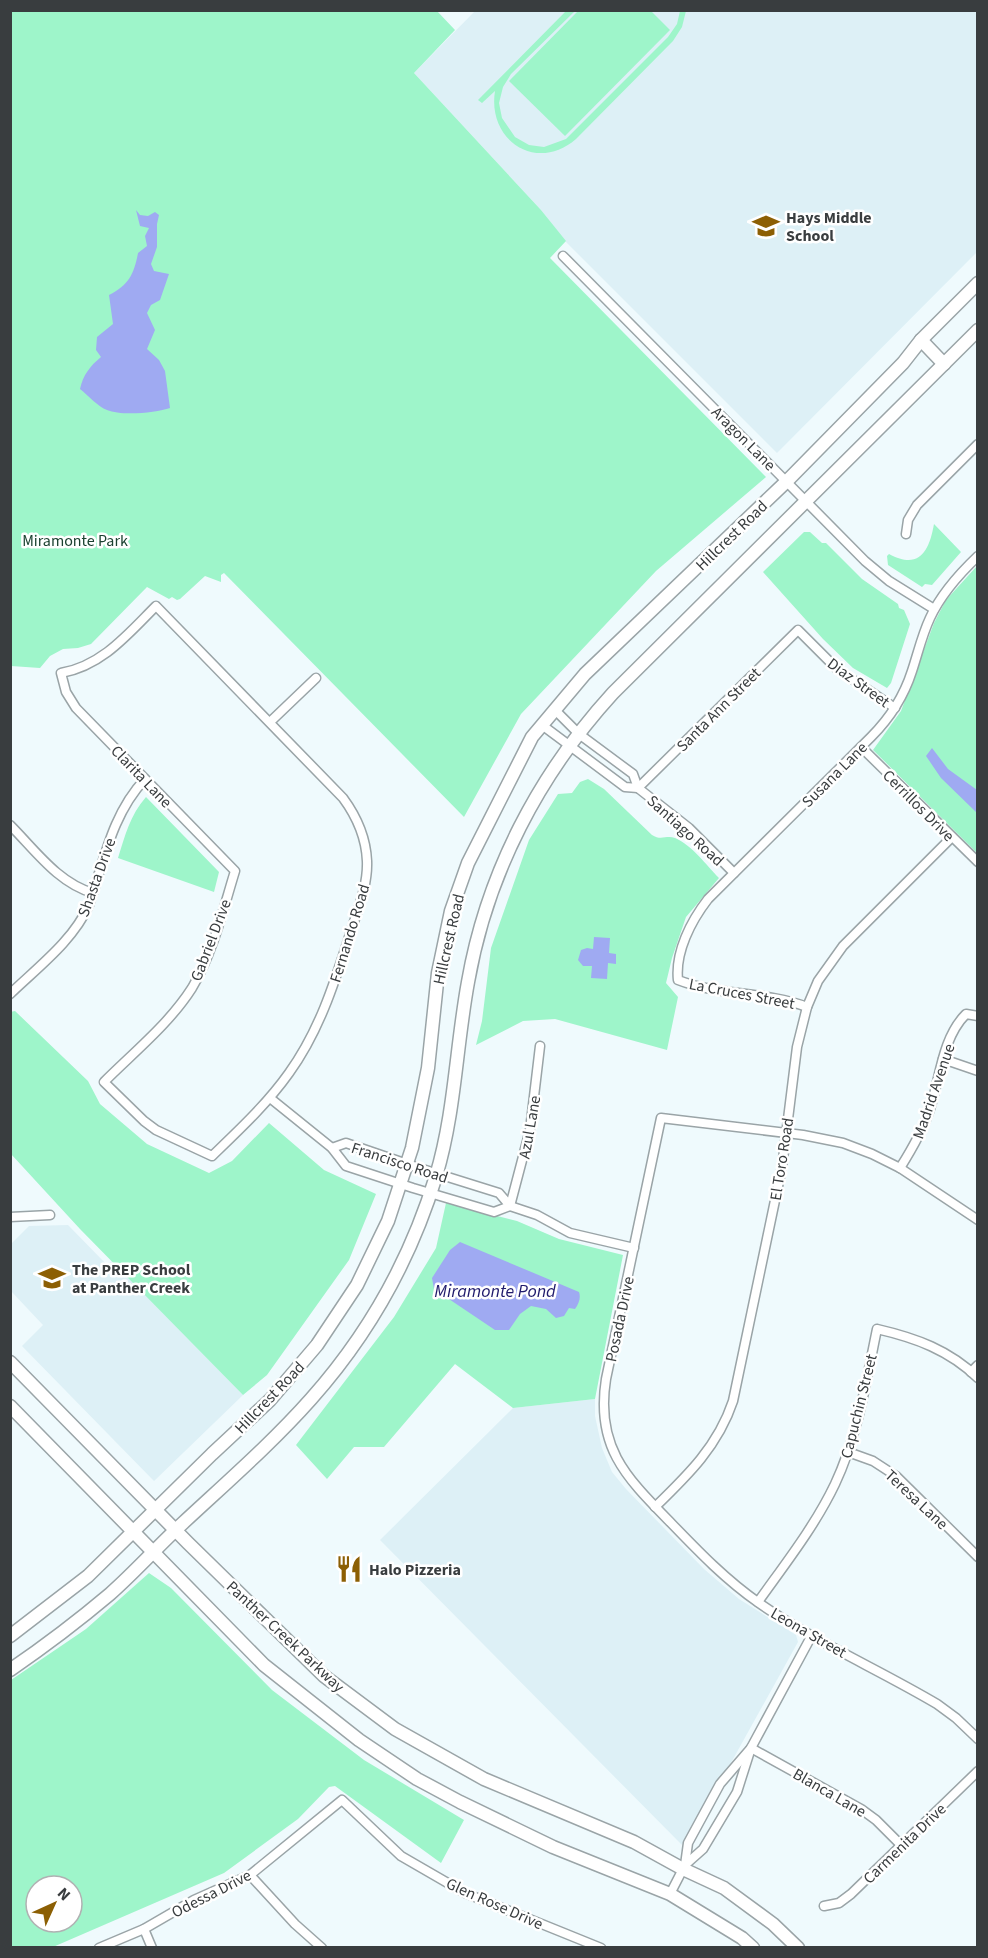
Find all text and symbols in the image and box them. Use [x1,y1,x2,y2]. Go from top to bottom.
place label: Hays Middle School [786,207,872,247]
school or university icon: Hays Middle School [751,211,781,241]
street label: Aragon Lane [706,402,780,476]
street label: Hillcrest Road [691,496,773,576]
park label: Miramonte Park [22,530,128,552]
street label: Diaz Street [823,653,894,713]
street label: Santa Ann Street [672,662,766,757]
street label: Susana Lane [797,737,872,812]
street label: Clarita Lane [106,740,177,813]
street label: Cerrillos Drive [877,765,959,847]
street label: Santiago Road [642,790,729,871]
street label: Shasta Drive [72,835,121,920]
street label: Fernando Road [325,881,375,985]
street label: Hillcrest Road [428,892,470,987]
street label: Gabriel Drive [185,896,237,985]
street label: La Cruces Street [687,973,797,1015]
street label: Madrid Avenue [907,1041,961,1142]
street label: Azul Lane [514,1094,546,1161]
street label: El Toro Road [765,1116,799,1202]
street label: Francisco Road [348,1137,451,1189]
place label: The PREP School at Panther Creek [72,1259,191,1299]
school or university icon: The PREP School at Panther Creek [37,1263,67,1293]
street label: Posada Drive [600,1274,640,1364]
water label: Miramonte Pond [434,1279,556,1304]
street label: Capuchin Street [835,1351,883,1461]
street label: Hillcrest Road [230,1357,310,1439]
street label: Teresa Lane [880,1465,953,1535]
restaurant icon: Halo Pizzeria [334,1554,364,1584]
place label: Halo Pizzeria [369,1559,461,1581]
street label: Panther Creek Parkway [221,1576,350,1698]
street label: Leona Street [766,1602,851,1664]
street label: Blanca Lane [789,1763,870,1823]
street label: Carmenita Drive [858,1798,951,1889]
street label: Odessa Drive [168,1864,255,1923]
street label: Glen Rose Drive [443,1873,547,1935]
north arrow [24,1874,84,1934]
text: N [52,1883,75,1906]

